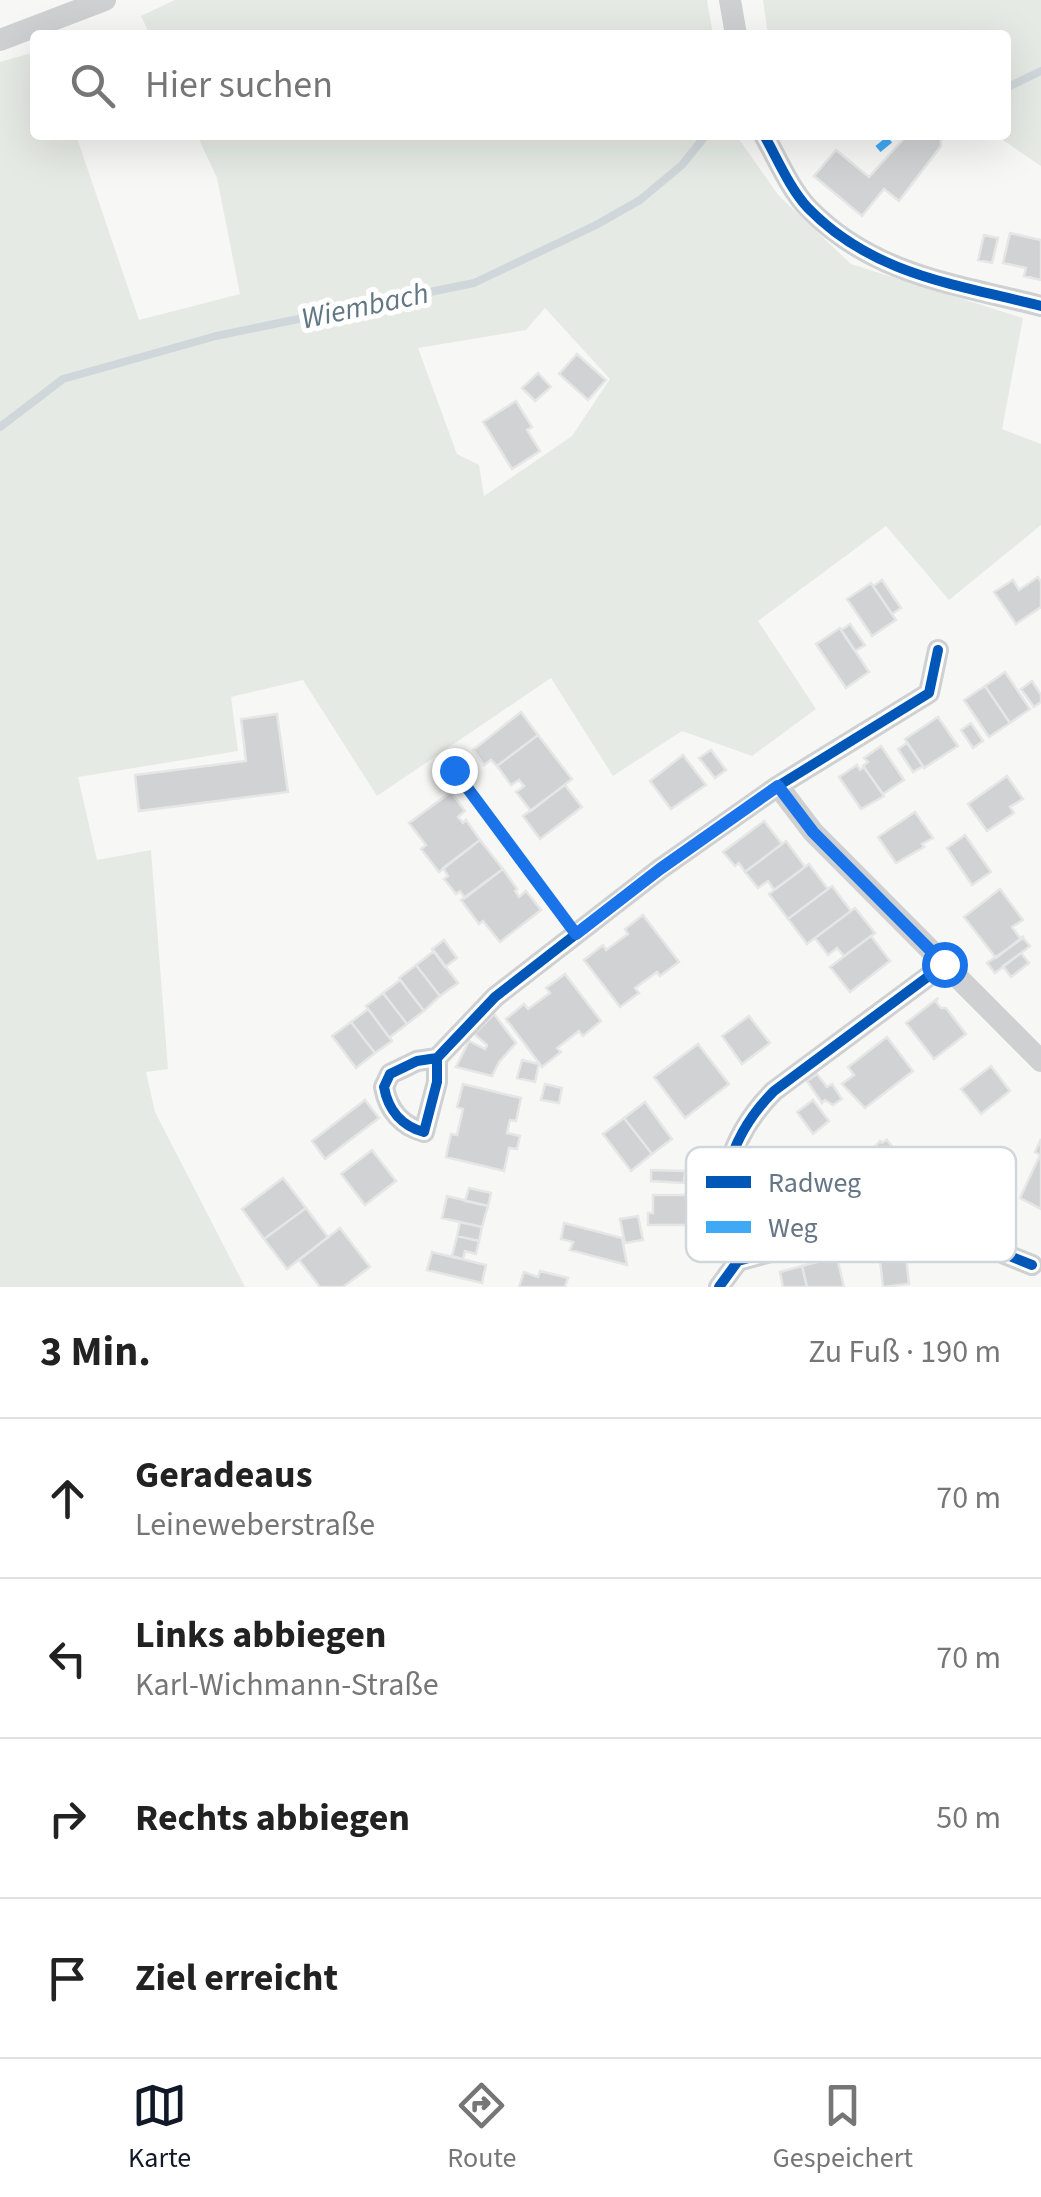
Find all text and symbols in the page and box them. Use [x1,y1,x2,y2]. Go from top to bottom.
search box [30,30,1011,140]
icon: search [65,58,120,113]
text: Hier suchen [145,58,333,112]
water label: Wiembach [297,272,433,340]
route end [432,748,478,794]
route start [922,942,968,988]
legend [686,1147,1016,1262]
text: Radweg [768,1163,861,1203]
text: Weg [768,1208,818,1248]
text: 3 Min. [40,1322,151,1382]
text: Zu Fuß · 190 m [808,1329,1001,1375]
text: Geradeaus [135,1448,313,1502]
icon: ahead [40,1471,95,1526]
text: 70 m [936,1475,1001,1521]
text: Leineweberstraße [135,1502,375,1548]
text: Links abbiegen [135,1608,387,1662]
icon: left [40,1631,95,1686]
text: 70 m [936,1635,1001,1681]
text: Karl-Wichmann-Straße [135,1662,439,1708]
icon: right [40,1791,95,1846]
text: Rechts abbiegen [135,1791,410,1845]
text: 50 m [936,1795,1001,1841]
icon: arrive [40,1951,95,2006]
text: Ziel erreicht [135,1951,338,2005]
tab: Karte [128,2078,191,2178]
tab: Route [447,2078,516,2178]
tab: Gespeichert [773,2078,913,2178]

